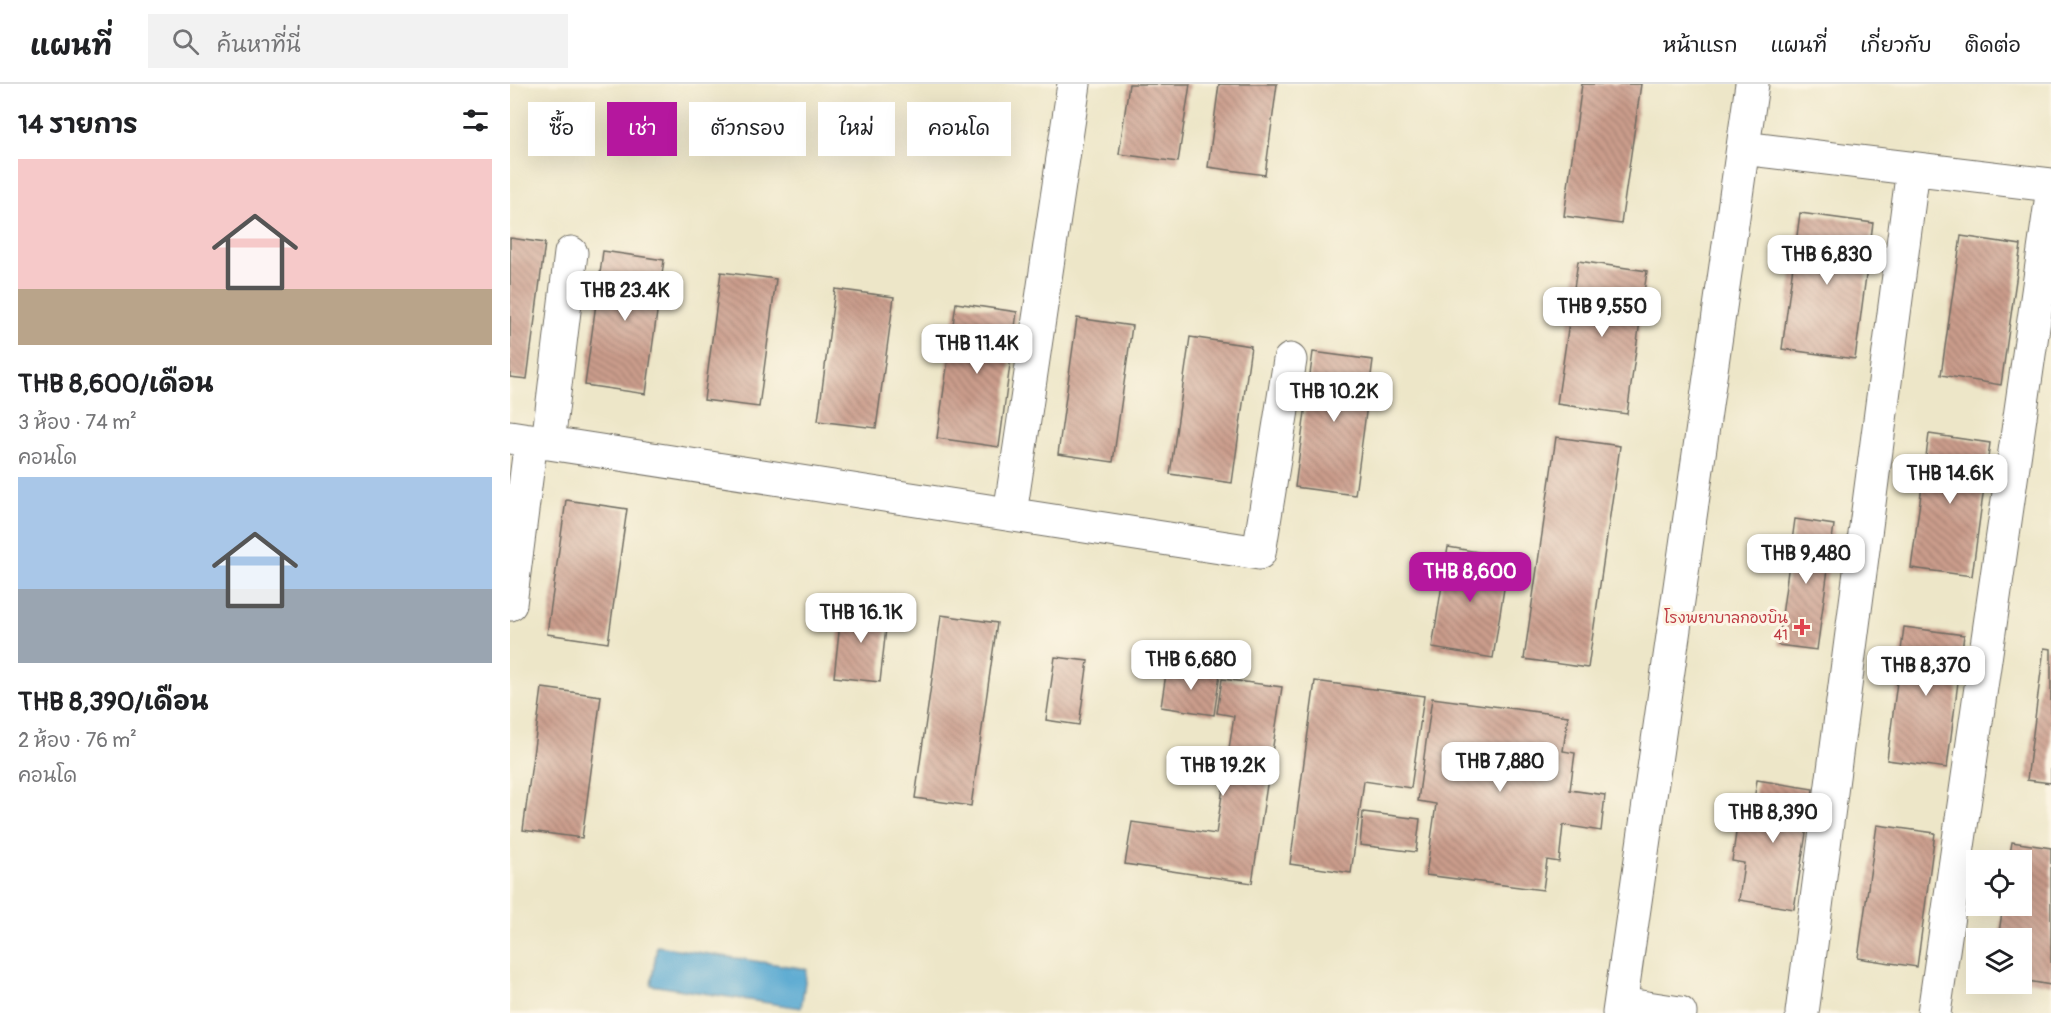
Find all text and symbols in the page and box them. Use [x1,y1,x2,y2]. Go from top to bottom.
search box [148,14,568,68]
icon: search [169,25,202,58]
text: แผนที่ [30,29,112,64]
text: ค้นหาที่นี่ [217,31,301,59]
text: หน้าแรก [1663,32,1738,59]
text: แผนที่ [1771,32,1827,59]
text: เกี่ยวกับ [1860,32,1932,59]
text: ติดต่อ [1965,32,2021,59]
chip: ซื้อ [528,102,595,156]
chip: เช่า [607,102,677,156]
chip: ตัวกรอง [689,102,806,156]
chip: ใหม่ [818,102,895,156]
chip: คอนโด [907,102,1011,156]
icon: filters [459,104,492,137]
text: 14 รายการ [18,109,138,141]
icon: home [201,198,309,306]
pin: THB 6,830 [1758,235,1896,286]
text: THB 6,830 [1781,242,1873,267]
pin: THB 23.4K [556,271,694,322]
text: THB 23.4K [580,278,670,303]
pin: THB 9,550 [1533,287,1671,338]
text: THB 9,550 [1557,294,1647,319]
pin: THB 11.4K [908,324,1046,375]
text: THB 11.4K [935,331,1019,356]
text: THB 8,600/เดือน [18,368,214,400]
pin: THB 10.2K [1265,372,1403,423]
text: THB 10.2K [1290,379,1378,404]
text: 3 ห้อง · 74 m² [18,410,137,435]
text: คอนโด [18,445,77,470]
pin: THB 14.6K [1881,454,2019,505]
text: THB 14.6K [1907,461,1993,486]
icon: home [201,516,309,624]
pin: THB 9,480 [1737,534,1875,585]
text: THB 9,480 [1761,541,1851,566]
pin: THB 8,600 [1401,552,1539,603]
text: THB 8,600 [1423,559,1517,584]
pin: THB 16.1K [792,593,930,644]
text: THB 16.1K [819,600,903,625]
place label: โรงพยาบาลกองบิน 41 [1664,608,1788,645]
marker: โรงพยาบาลกองบิน 41 [1793,618,1811,636]
pin: THB 6,680 [1122,640,1260,691]
pin: THB 8,370 [1857,646,1995,697]
text: THB 6,680 [1145,647,1237,672]
text: THB 8,370 [1881,653,1971,678]
text: THB 8,390/เดือน [18,686,209,718]
text: 2 ห้อง · 76 m² [18,728,137,753]
pin: THB 7,880 [1431,742,1569,793]
pin: THB 19.2K [1154,746,1292,797]
text: THB 7,880 [1456,749,1544,774]
text: THB 19.2K [1180,753,1266,778]
text: คอนโด [18,763,77,788]
pin: THB 8,390 [1704,793,1842,844]
text: THB 8,390 [1728,800,1818,825]
map controls [1966,850,2032,994]
button: locate [1966,850,2032,916]
button: layers [1966,928,2032,994]

